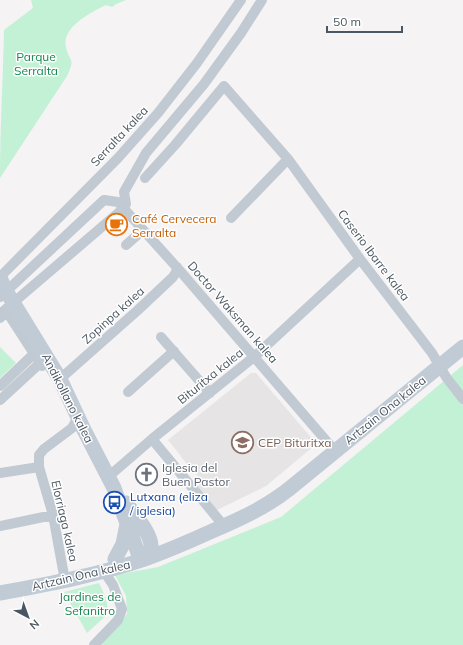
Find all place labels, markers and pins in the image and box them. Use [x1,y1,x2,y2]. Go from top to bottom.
place label: Café Cervecera Serralta [132,211,216,240]
cafe icon: Café Cervecera Serralta [104,212,130,238]
school or university icon: CEP Bituritxa [229,429,255,455]
place label: CEP Bituritxa [258,435,331,450]
place label: Iglesia del Buen Pastor [162,460,230,489]
church icon: Iglesia del Buen Pastor [133,461,159,487]
place label: Lutxana (eliza / iglesia) [129,489,208,518]
bus stop icon: Lutxana (eliza / iglesia) [102,490,128,516]

